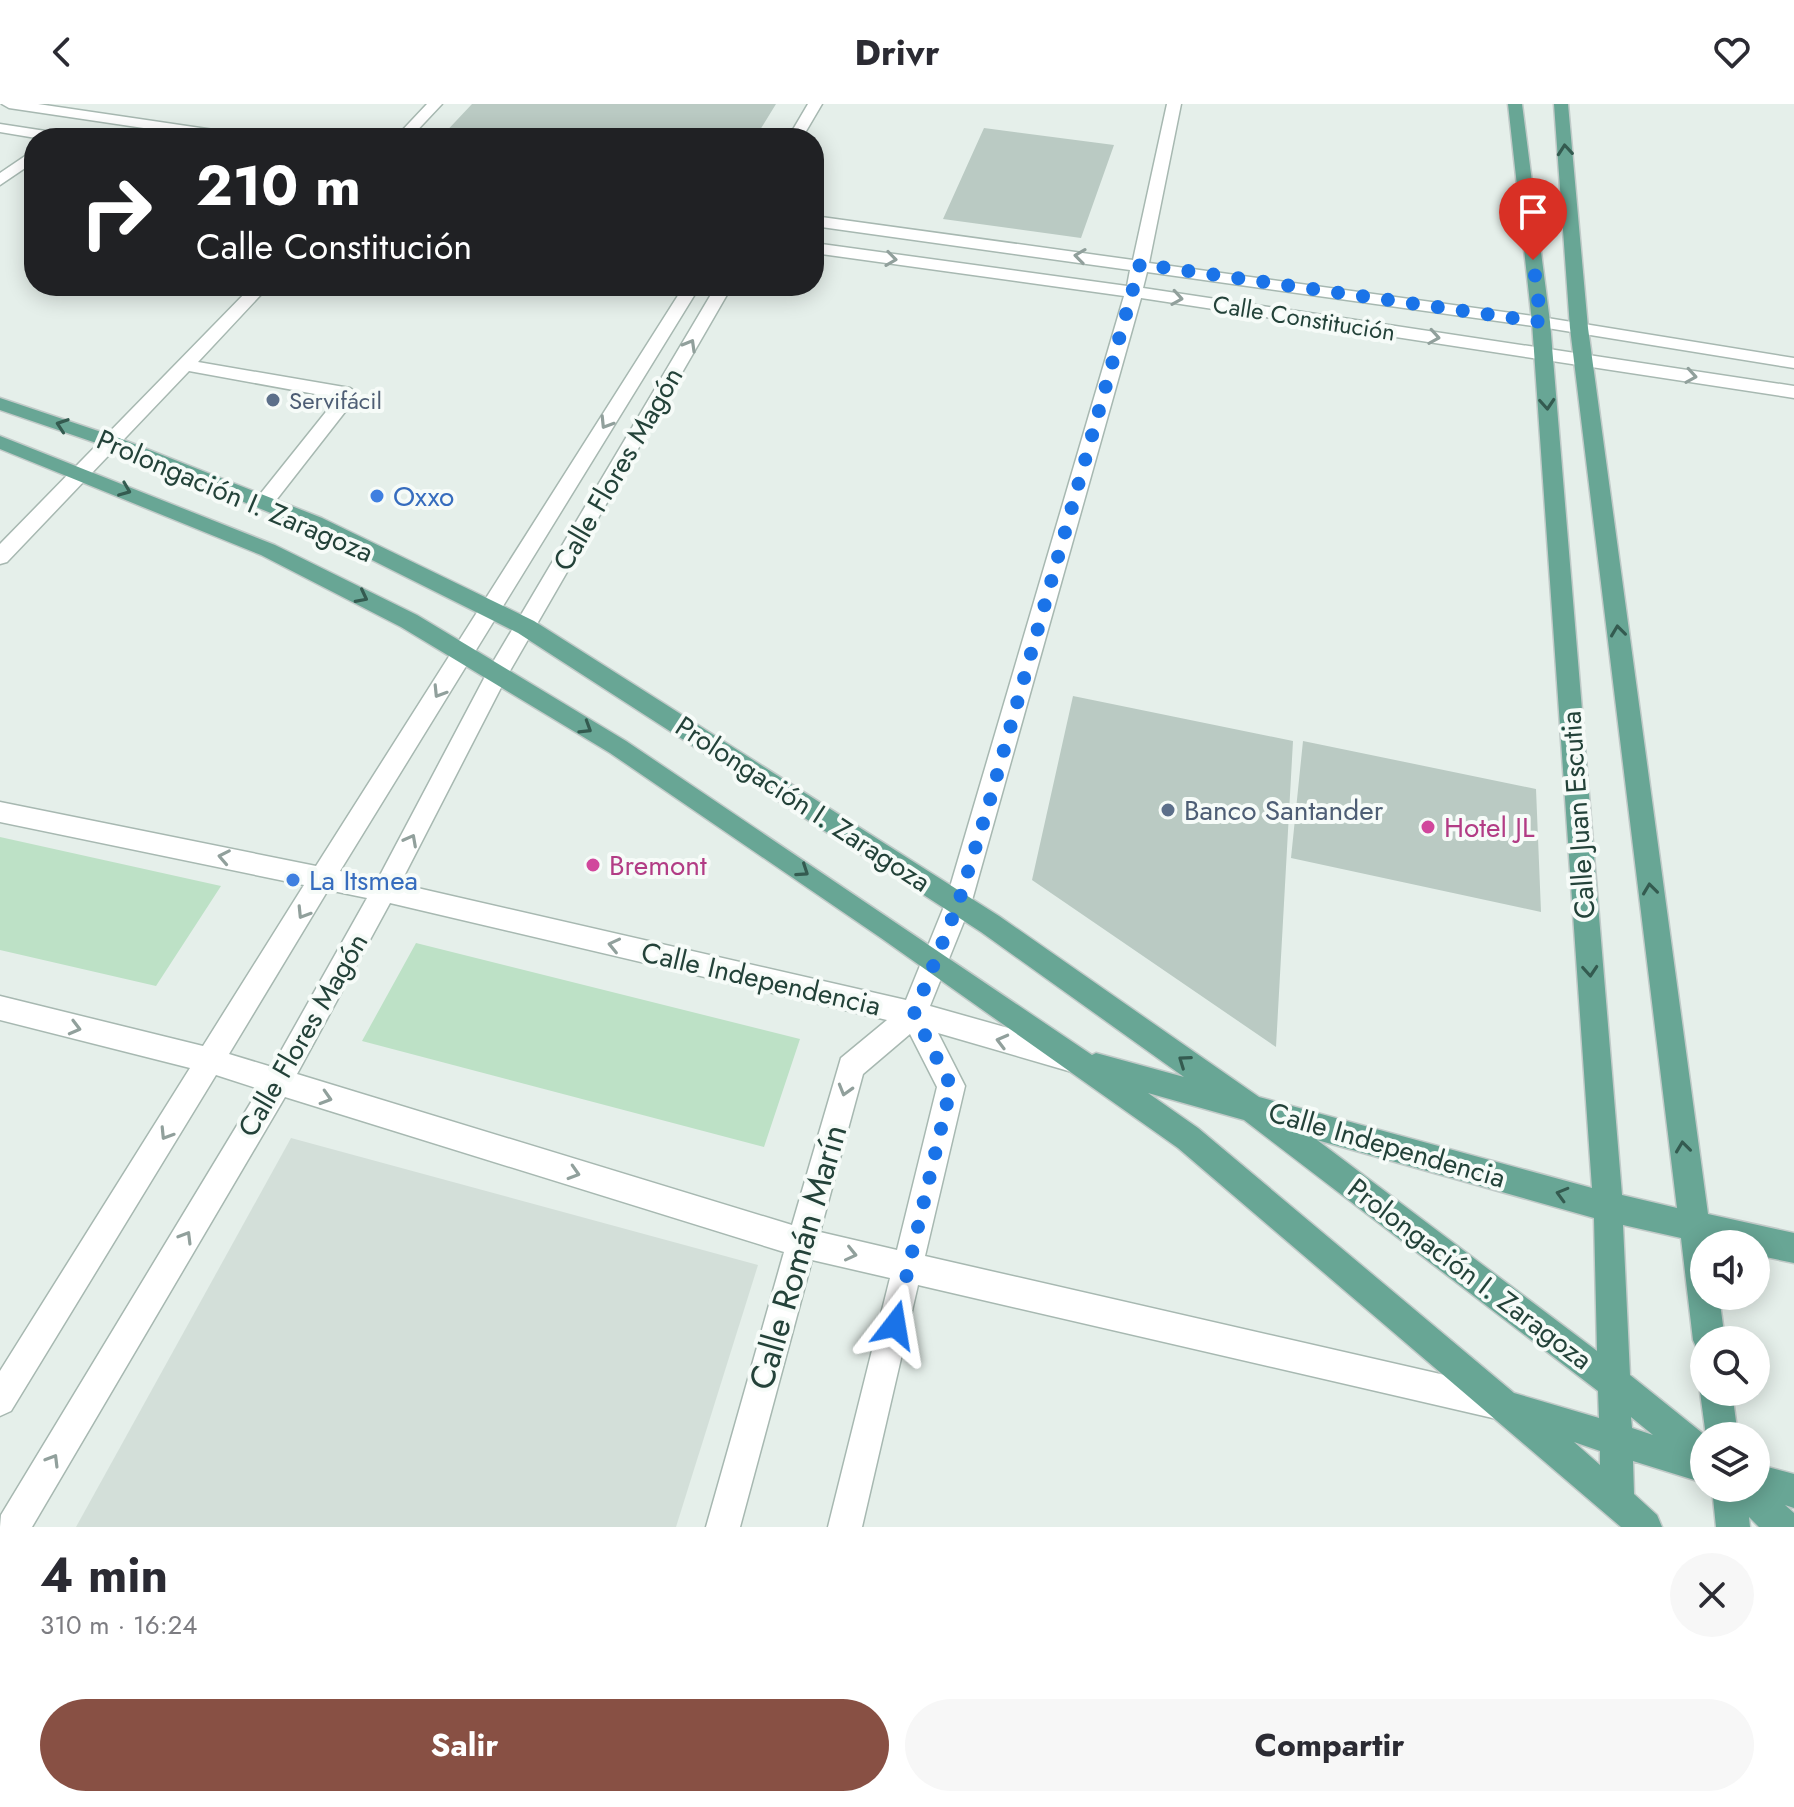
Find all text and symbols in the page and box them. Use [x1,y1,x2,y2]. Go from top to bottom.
text: Drivr [855,26,939,78]
icon: back [40,30,84,74]
icon: heart [1710,30,1754,74]
one-way arrow [1557,143,1574,156]
text: 210 m [196,145,361,226]
icon: right [64,160,168,264]
pin [1499,178,1567,260]
icon: arrive [1511,190,1555,234]
text: Calle Constitución [196,220,472,272]
one-way arrow [1073,248,1086,265]
one-way arrow [885,250,898,267]
street label: Calle Constitución [1210,286,1398,350]
one-way arrow [1170,289,1183,306]
one-way arrow [1427,328,1440,345]
one-way arrow [680,339,696,354]
street label: Calle Flores Magón [543,359,693,579]
one-way arrow [1684,367,1697,384]
place label: Servifácil [289,383,382,418]
marker: Servifácil [264,391,282,409]
one-way arrow [1538,398,1555,411]
one-way arrow [600,414,615,429]
one-way arrow [55,419,69,435]
street label: Prolongación I. Zaragoza [90,419,380,573]
place label: Oxxo [393,476,454,517]
one-way arrow [117,481,131,497]
marker: Oxxo [368,487,386,505]
one-way arrow [353,588,368,603]
one-way arrow [1610,624,1627,638]
one-way arrow [434,683,449,697]
street label: Prolongación I. Zaragoza [667,706,939,902]
street label: Calle Juan Escutia [1550,710,1606,920]
one-way arrow [578,718,592,733]
place label: Banco Santander [1184,790,1384,831]
marker: Banco Santander [1159,801,1177,819]
place label: Hotel JL [1444,807,1535,848]
marker: Hotel JL [1419,818,1437,836]
one-way arrow [401,833,416,848]
place label: Bremont [609,845,707,886]
one-way arrow [218,849,231,866]
marker: Bremont [584,856,602,874]
place label: La Itsmea [309,860,418,901]
one-way arrow [794,862,809,877]
marker: La Itsmea [284,871,302,889]
one-way arrow [1642,882,1659,895]
one-way arrow [297,904,313,919]
street label: Calle Flores Magón [228,925,378,1145]
street label: Calle Independencia [637,932,885,1026]
one-way arrow [608,937,622,954]
one-way arrow [1581,965,1598,978]
one-way arrow [68,1018,82,1035]
one-way arrow [996,1034,1010,1050]
one-way arrow [1179,1056,1193,1071]
one-way arrow [837,1083,854,1097]
one-way arrow [318,1088,332,1104]
street label: Calle Independencia [1264,1092,1510,1198]
street label: Calle Román Marín [737,1119,859,1395]
one-way arrow [160,1125,175,1140]
one-way arrow [1675,1140,1692,1154]
one-way arrow [567,1164,581,1180]
street label: Prolongación I. Zaragoza [1339,1168,1601,1380]
one-way arrow [1556,1187,1570,1203]
map controls [1690,1230,1770,1502]
button: sound [1690,1230,1770,1310]
one-way arrow [176,1231,192,1246]
one-way arrow [843,1245,857,1262]
position arrow [853,1283,937,1367]
button: search [1690,1326,1770,1406]
button: layers [1690,1422,1770,1502]
one-way arrow [43,1454,59,1469]
text: 4 min [40,1541,168,1610]
button: close [1670,1553,1754,1637]
text: 310 m · 16:24 [40,1606,197,1644]
button: Salir [40,1699,889,1791]
button: Compartir [905,1699,1754,1791]

